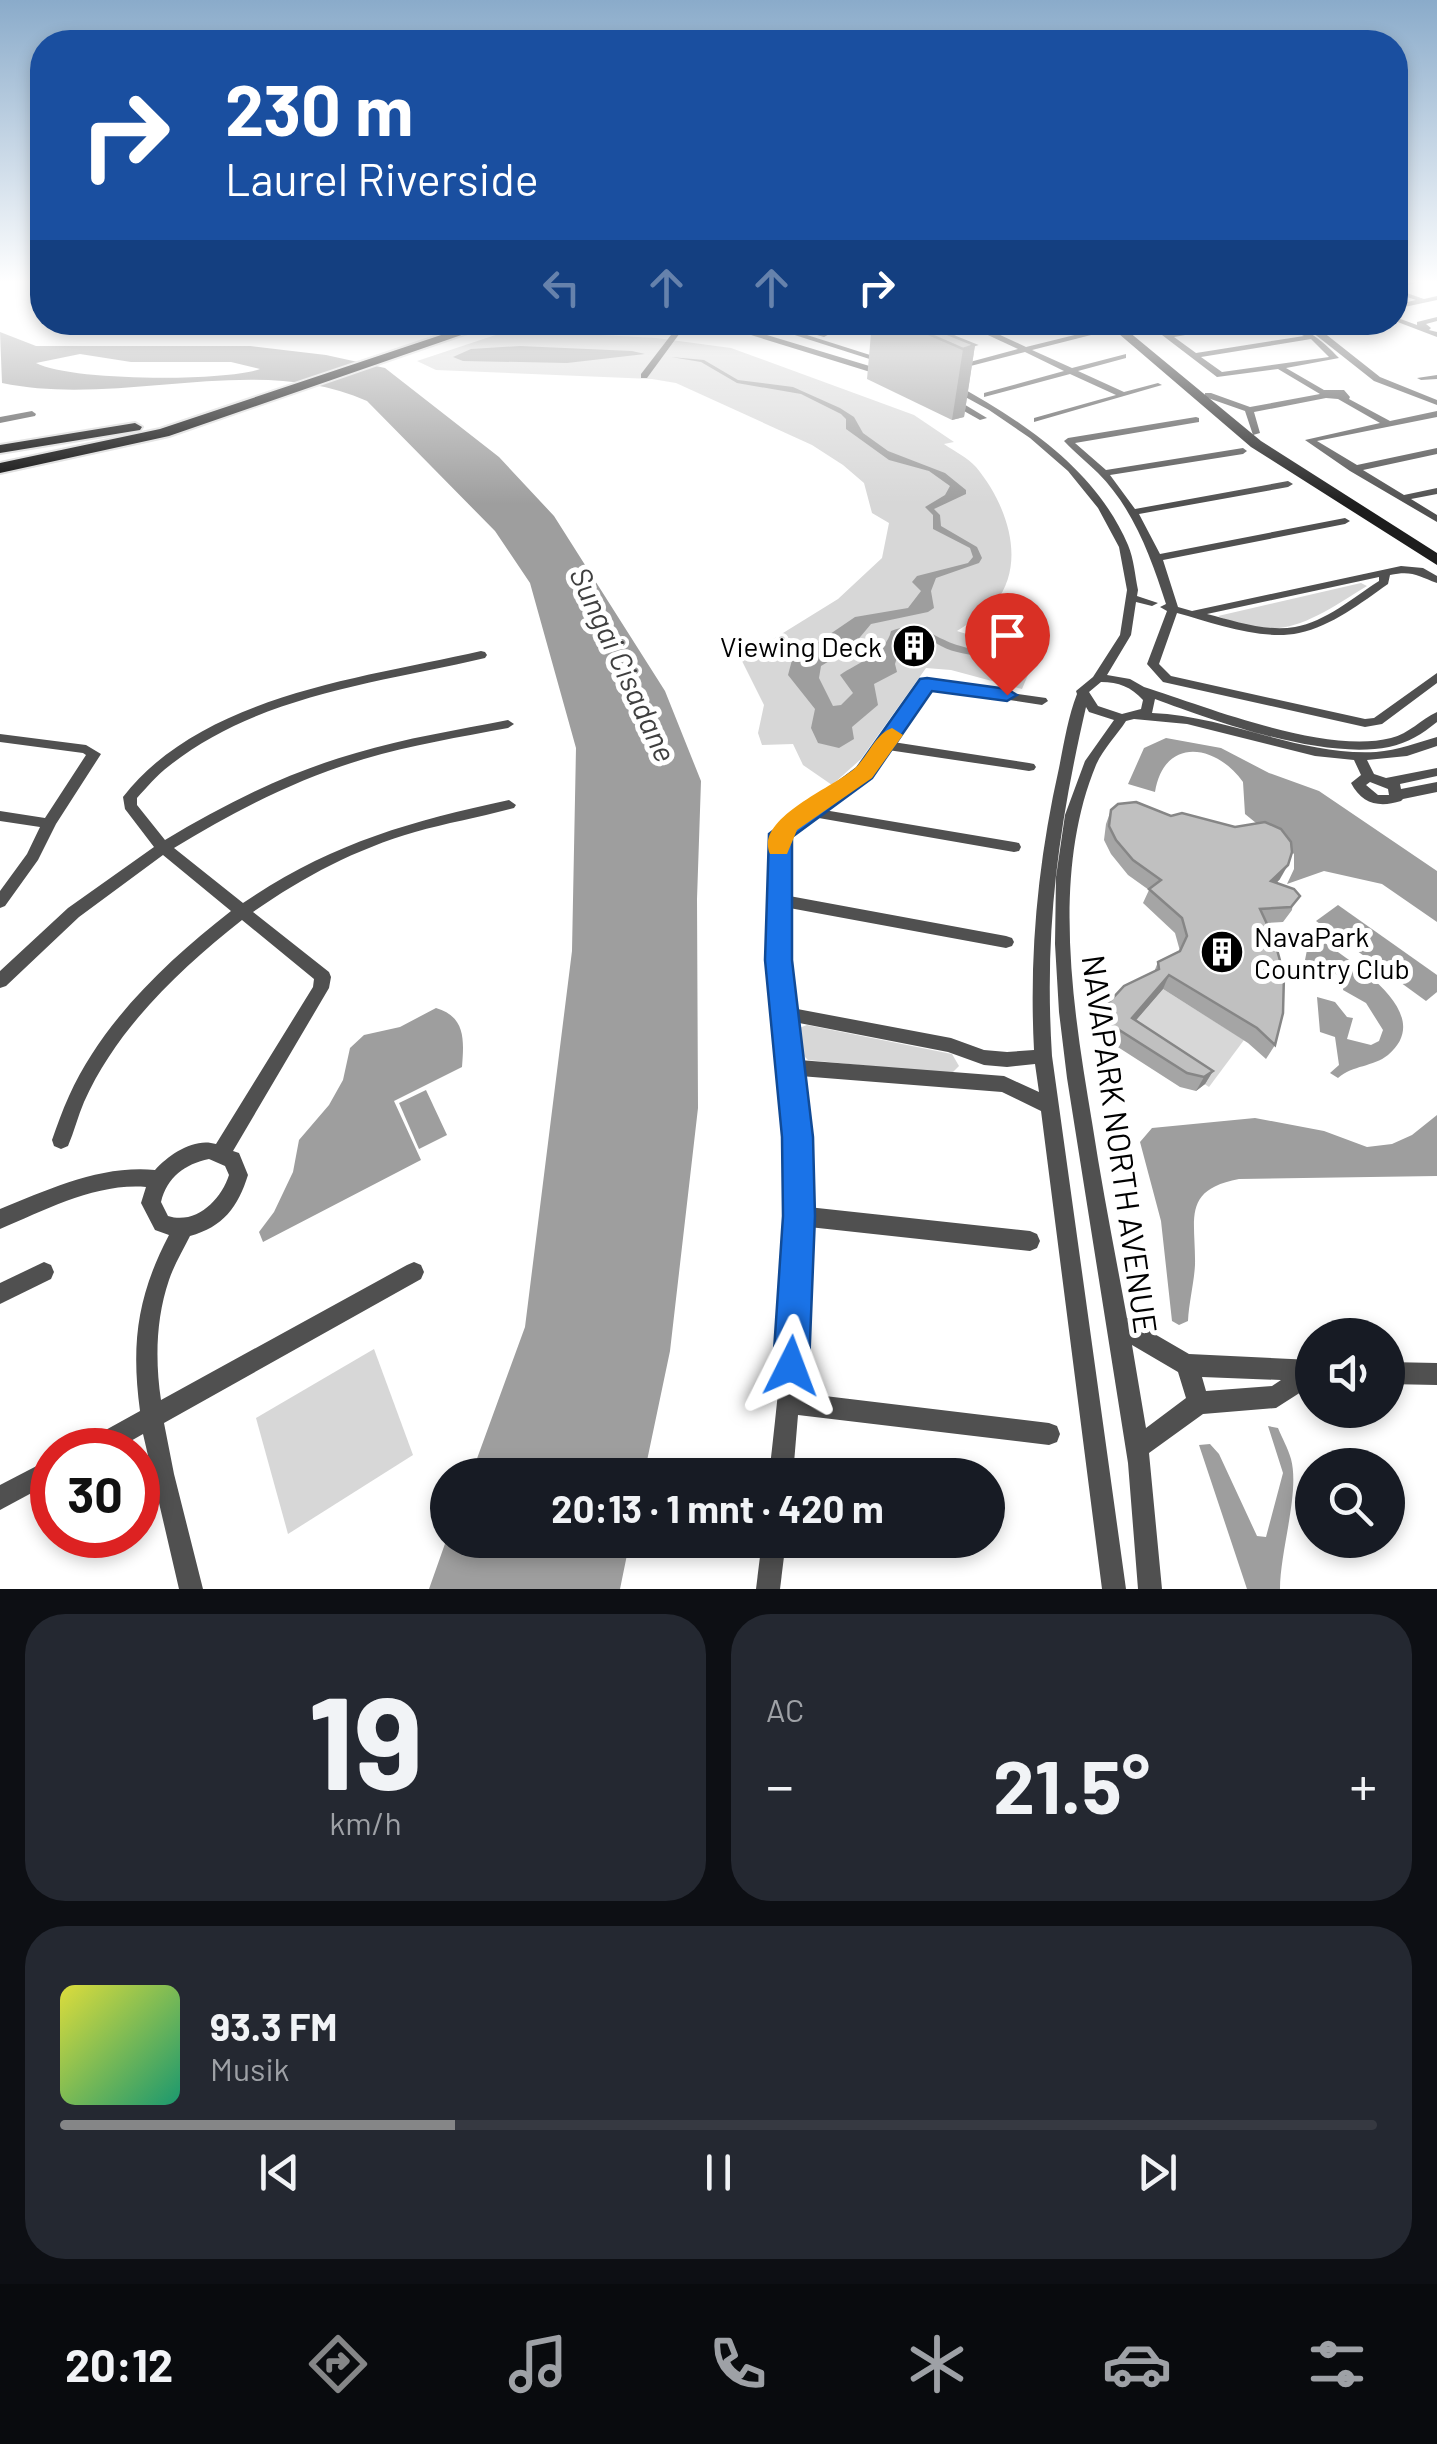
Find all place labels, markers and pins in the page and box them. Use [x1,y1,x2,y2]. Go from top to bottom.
pin [965,593,1050,696]
building icon: Viewing Deck [891,623,937,669]
place label: Viewing Deck [720,629,882,663]
place label: NavaPark Country Club [1254,919,1410,985]
building icon: NavaPark Country Club [1199,929,1245,975]

